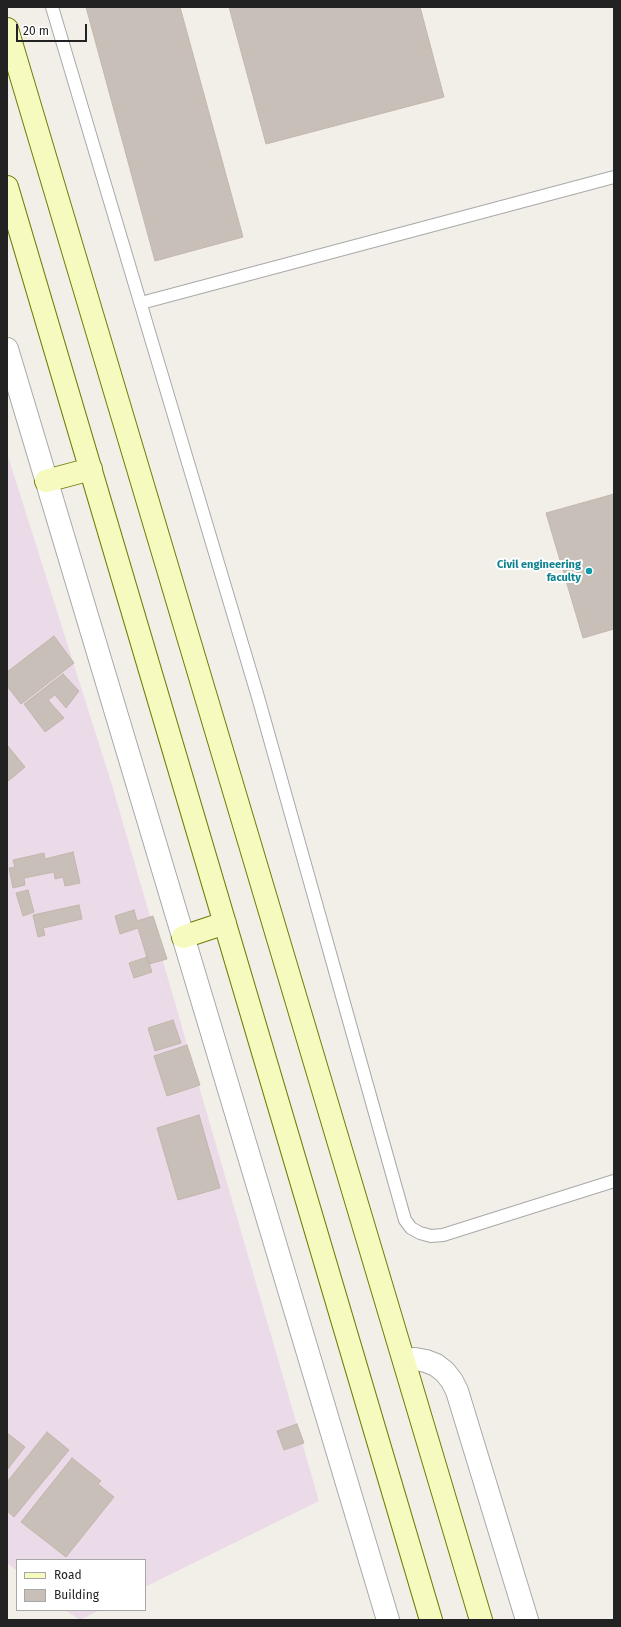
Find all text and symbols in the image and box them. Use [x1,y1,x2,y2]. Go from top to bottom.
scale bar [18,16,89,42]
text: 20 m [23,24,49,38]
place label: Civil engineering faculty [497,558,581,584]
marker: Civil engineering faculty [584,566,594,576]
legend [16,1559,146,1611]
text: Road [54,1568,82,1582]
text: Building [54,1588,99,1602]

